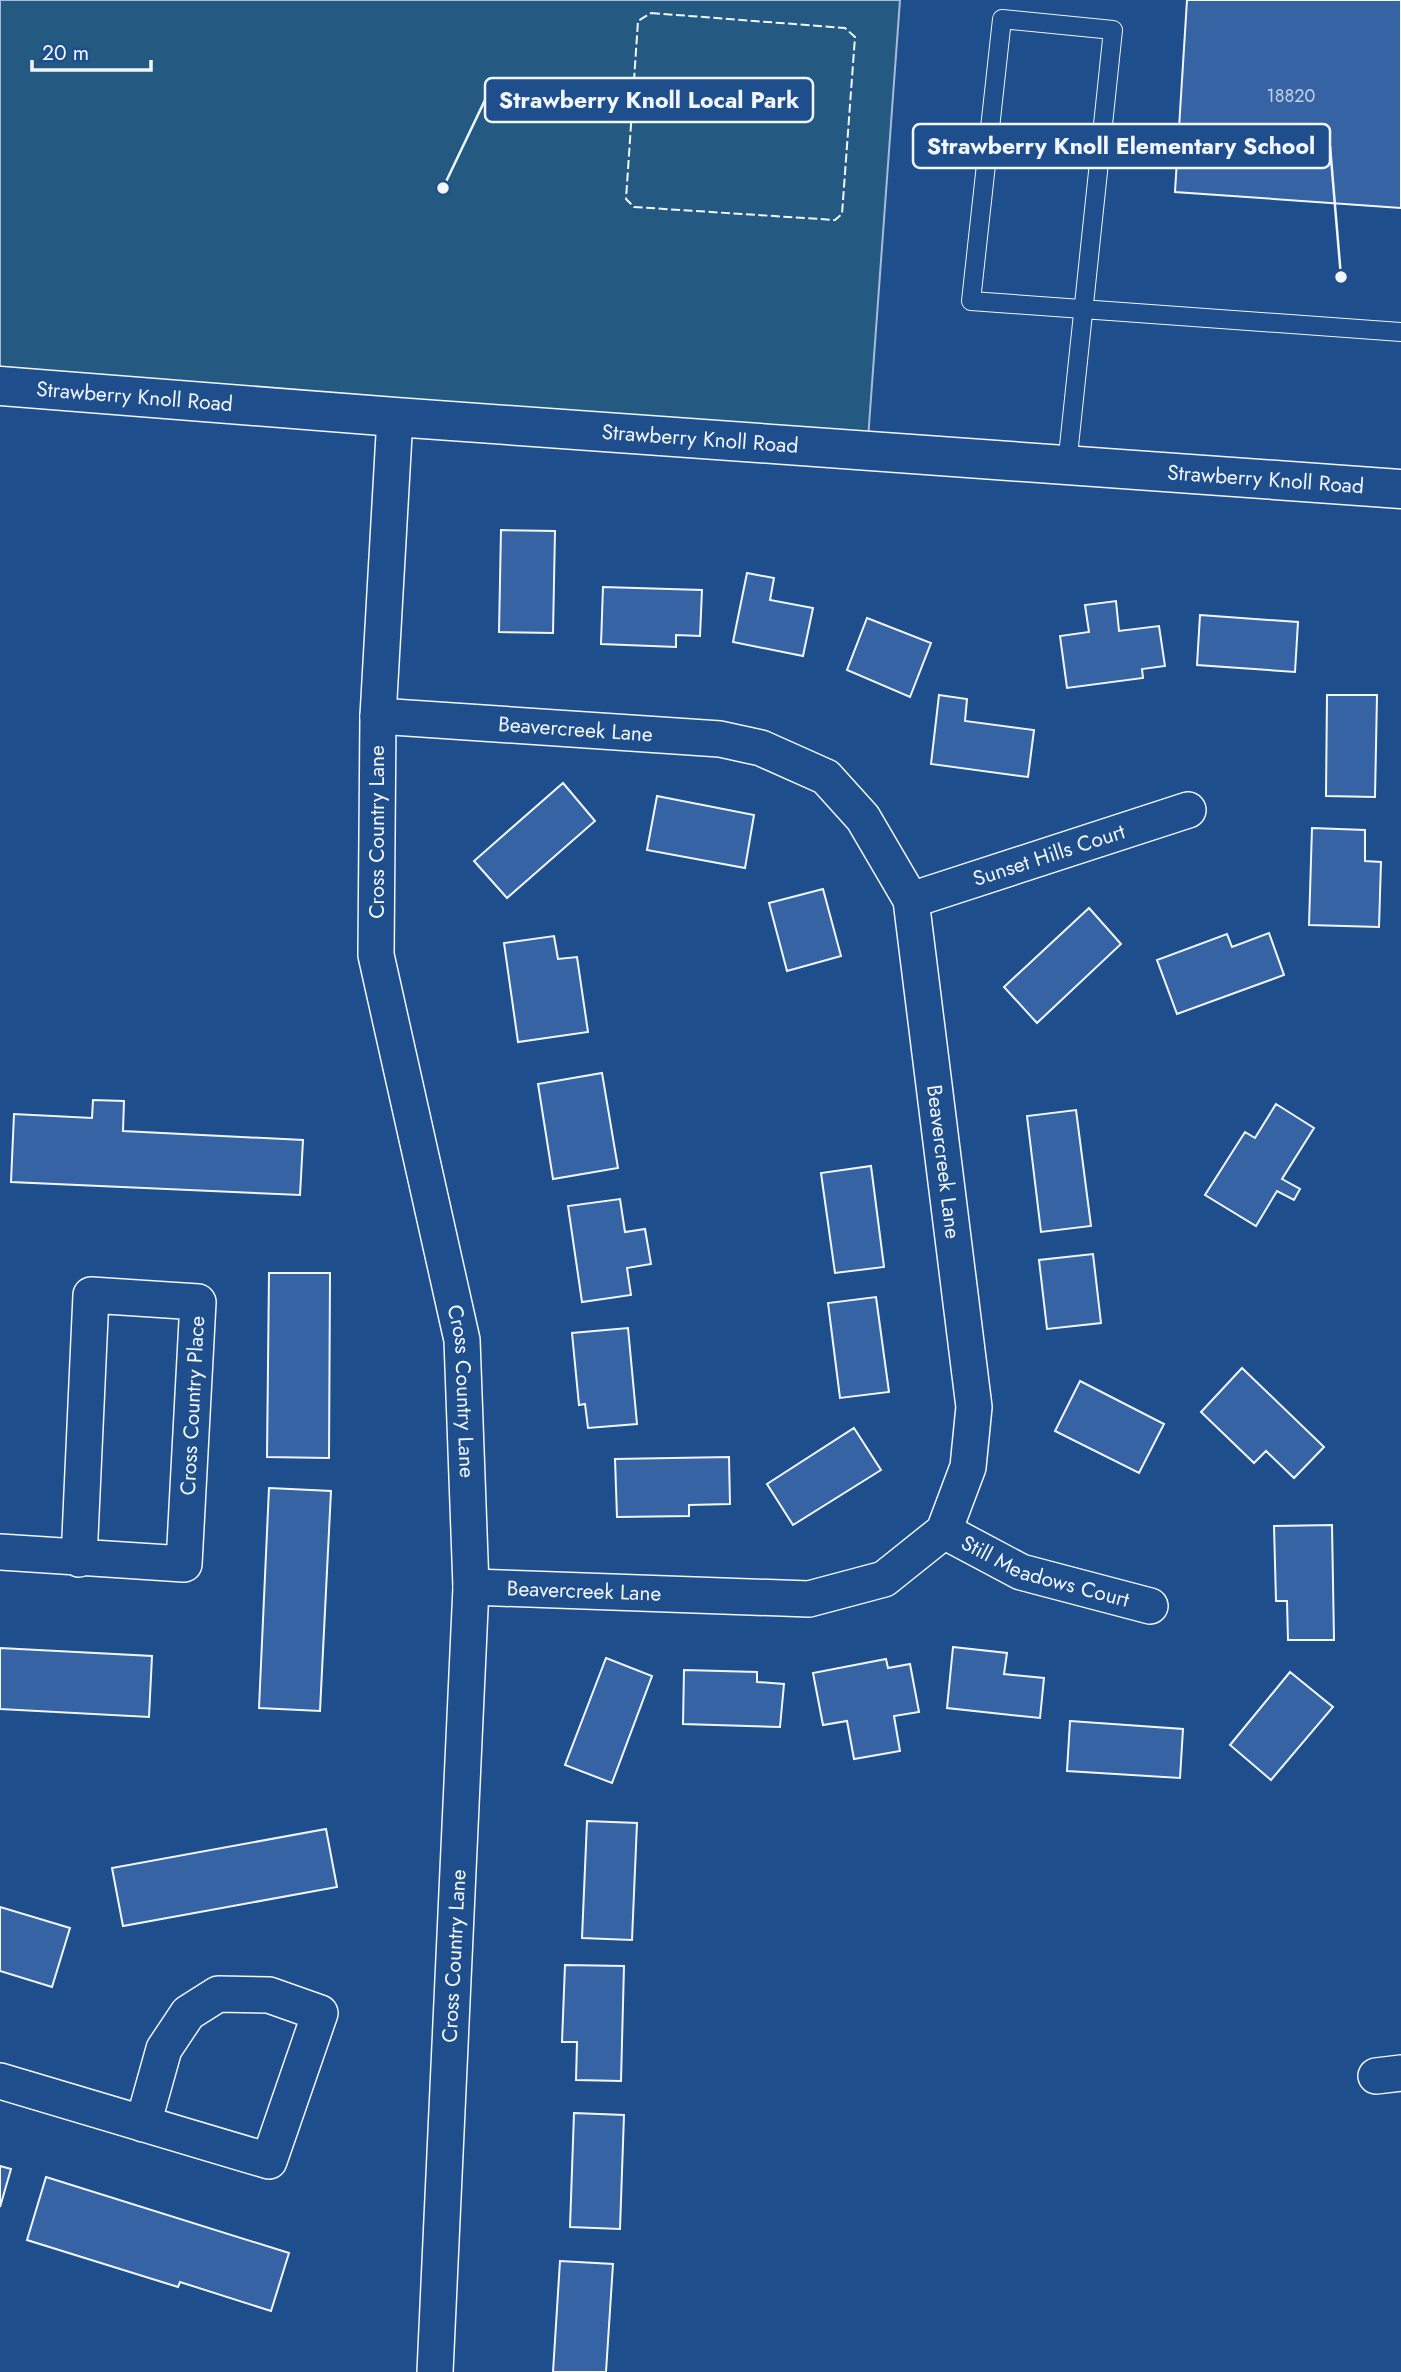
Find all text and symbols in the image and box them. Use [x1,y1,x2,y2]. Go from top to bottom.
scale bar [32,28,150,72]
text: 20 m [42,38,89,68]
callout: Strawberry Knoll Local Park [485,78,813,122]
text: Strawberry Knoll Local Park [499,83,800,117]
house number: 18820 [1267,83,1316,109]
callout: Strawberry Knoll Elementary School [913,124,1330,168]
text: Strawberry Knoll Elementary School [927,129,1315,163]
street label: Strawberry Knoll Road [35,374,234,419]
street label: Strawberry Knoll Road [601,417,799,461]
street label: Strawberry Knoll Road [1166,457,1365,501]
street label: Beavercreek Lane [497,709,654,749]
street label: Cross Country Lane [362,745,392,919]
street label: Sunset Hills Court [969,816,1129,894]
street label: Beavercreek Lane [919,1083,968,1241]
street label: Cross Country Lane [440,1302,482,1479]
street label: Cross Country Place [173,1315,212,1496]
street label: Still Meadows Court [956,1528,1133,1615]
street label: Beavercreek Lane [506,1573,662,1609]
street label: Cross Country Lane [434,1868,474,2044]

